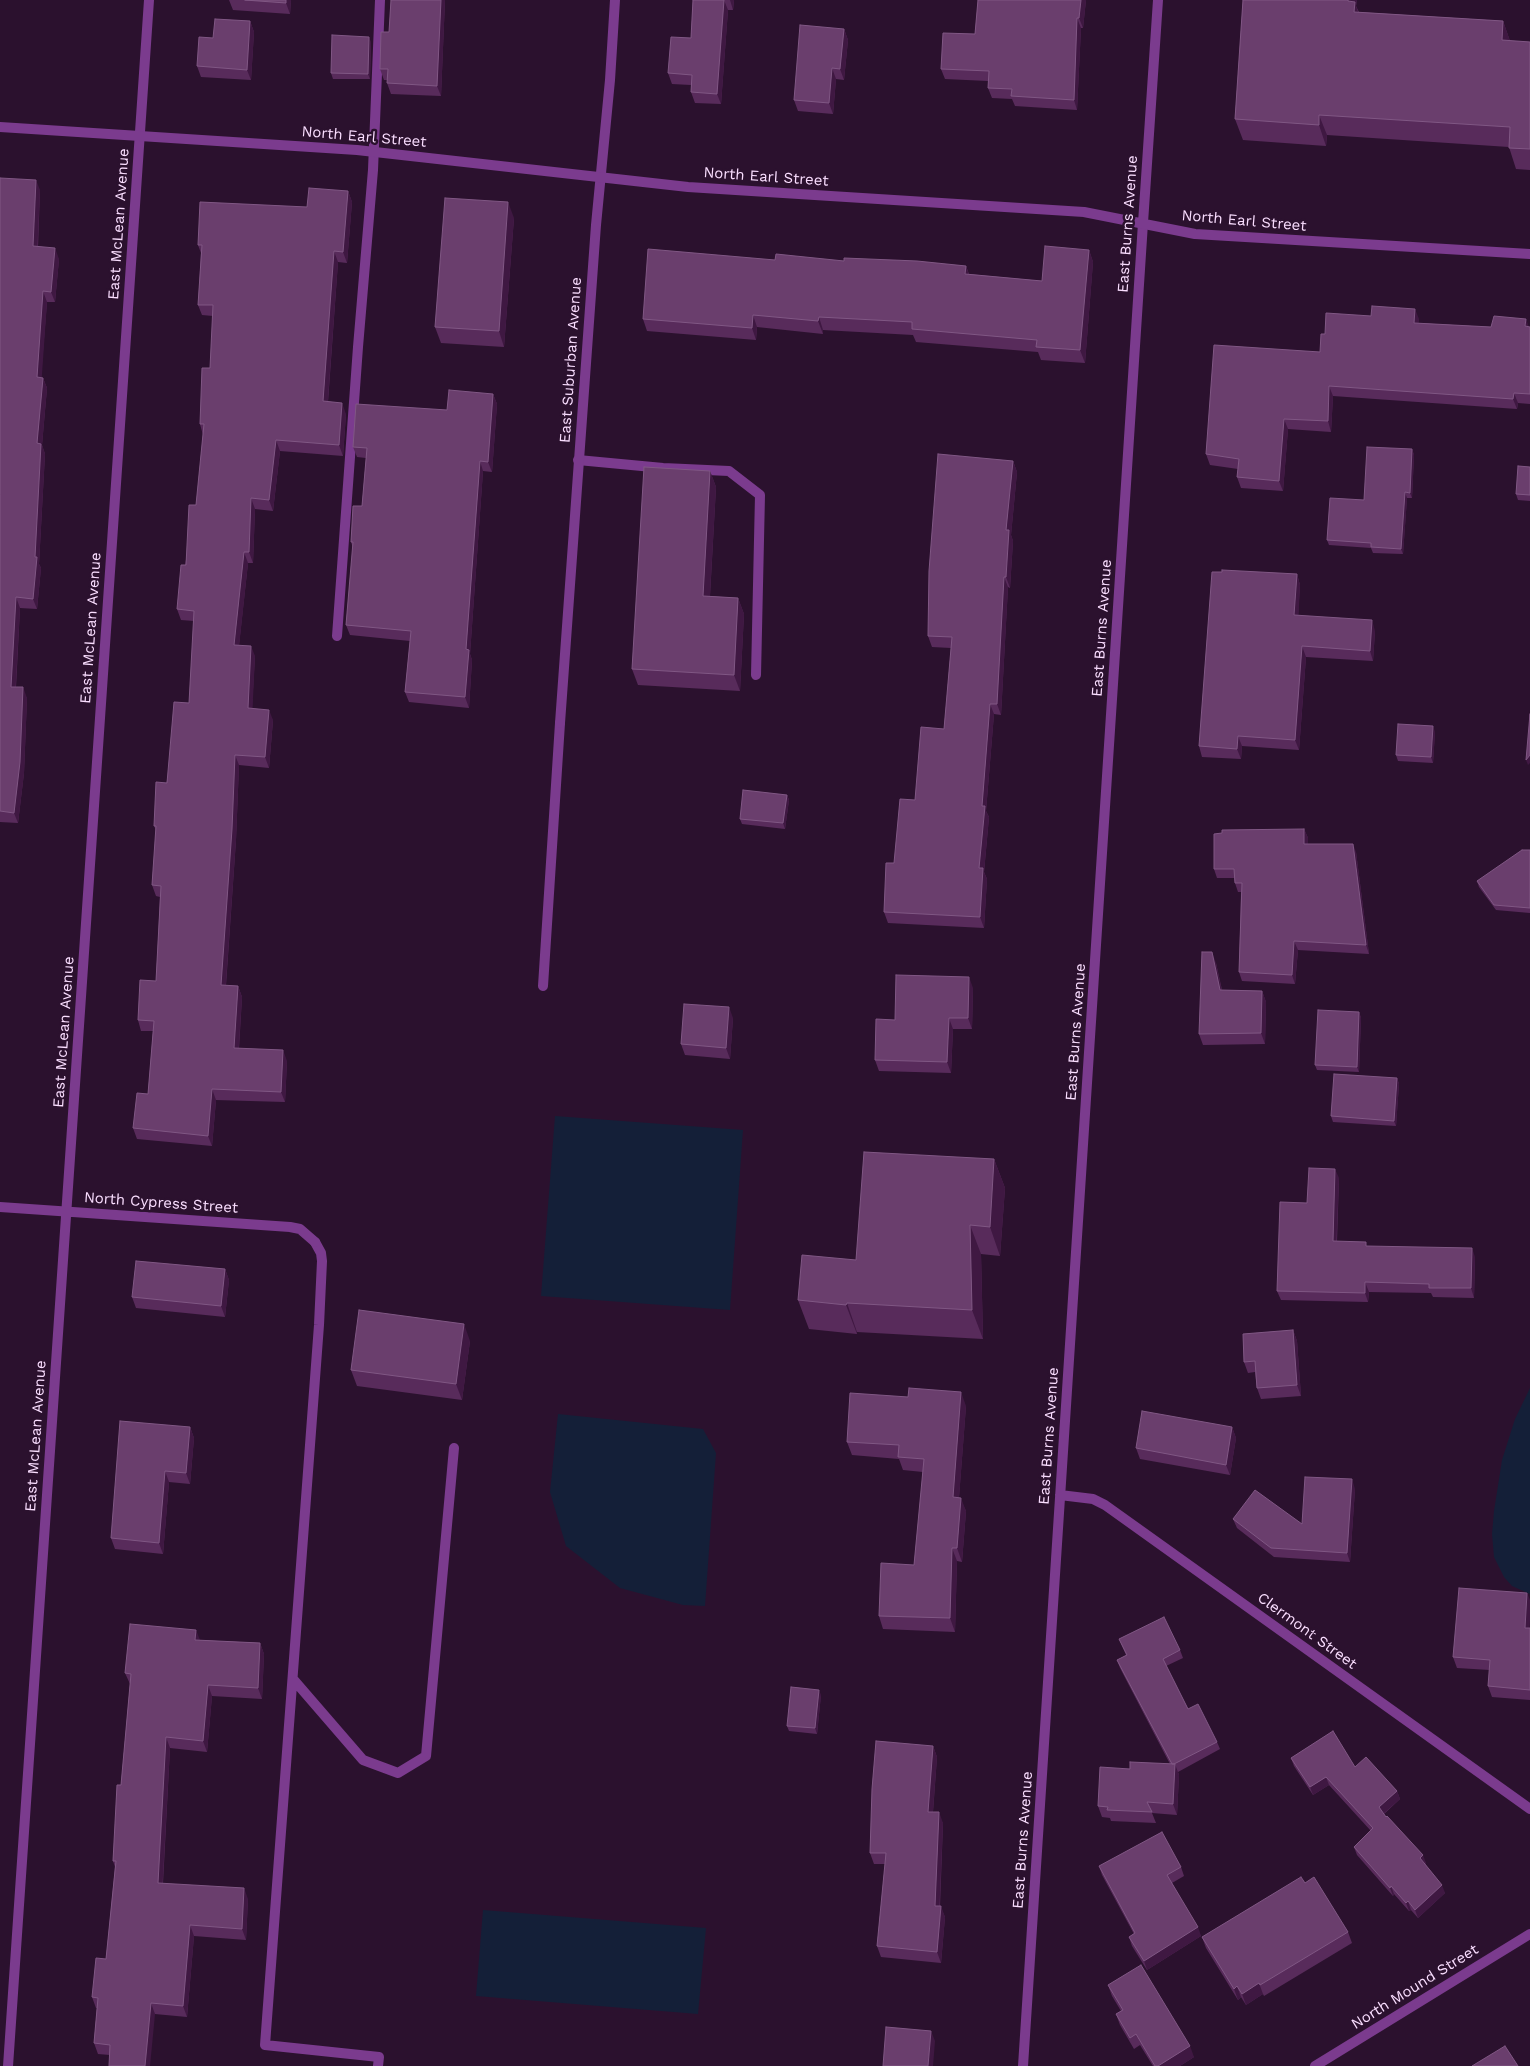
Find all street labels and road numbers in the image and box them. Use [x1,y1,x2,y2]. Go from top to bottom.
street label: North Earl Street [301,123,427,151]
street label: East McLean Avenue [105,148,133,300]
street label: East Burns Avenue [1114,155,1142,293]
street label: North Earl Street [703,164,829,190]
street label: North Earl Street [1181,207,1307,235]
street label: East Suburban Avenue [556,276,586,444]
street label: East McLean Avenue [77,552,105,704]
street label: East Burns Avenue [1088,559,1116,697]
street label: East McLean Avenue [50,956,78,1108]
street label: East Burns Avenue [1062,963,1090,1101]
street label: North Cypress Street [83,1189,239,1217]
street label: East McLean Avenue [22,1360,50,1512]
street label: East Burns Avenue [1035,1367,1063,1505]
street label: Clermont Street [1254,1589,1360,1673]
street label: East Burns Avenue [1009,1771,1037,1909]
street label: North Mound Street [1348,1941,1482,2033]

